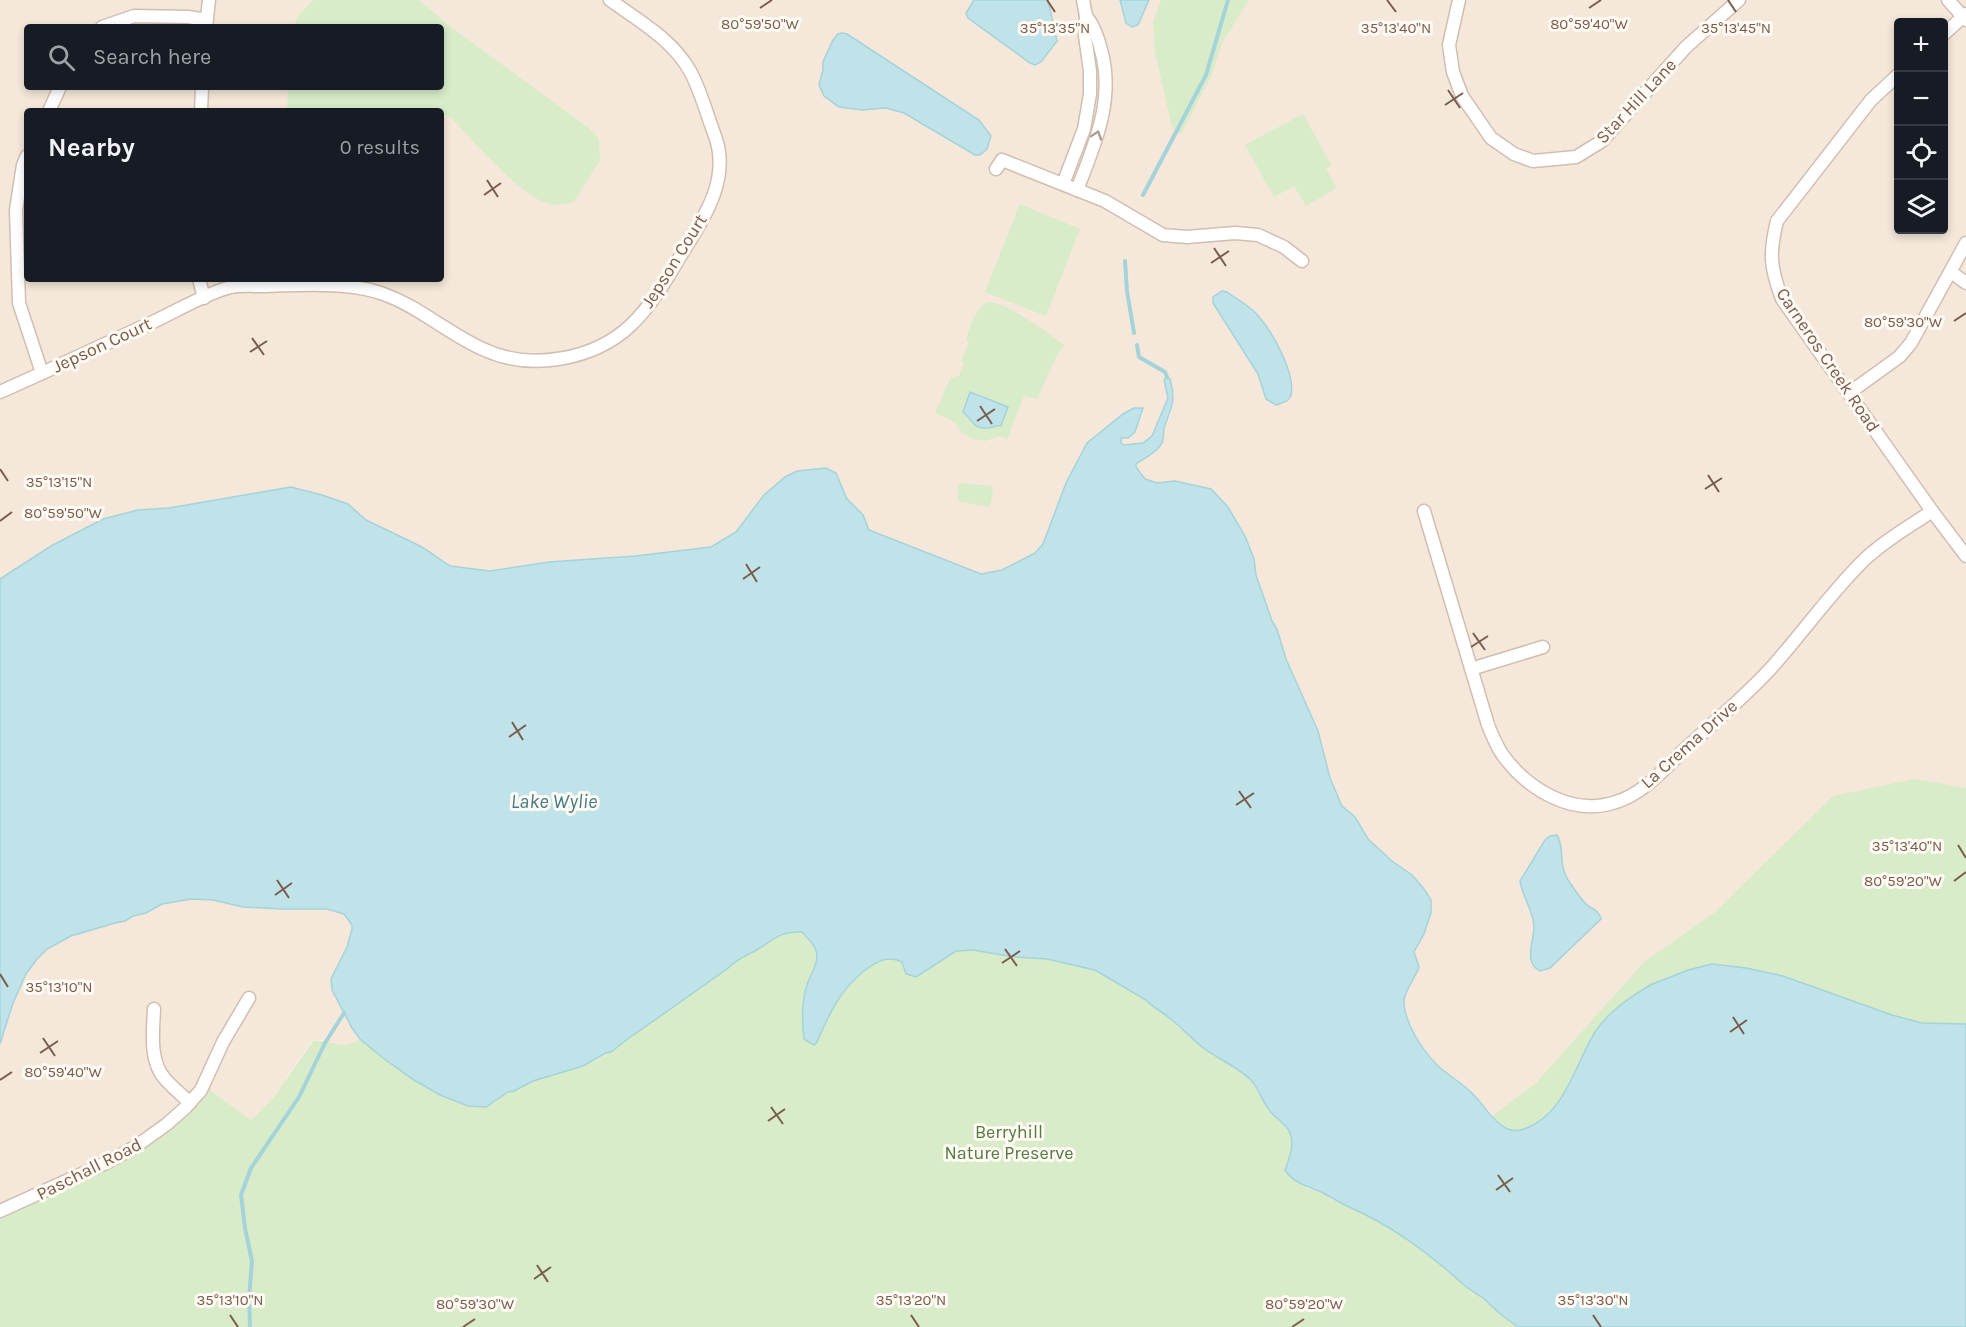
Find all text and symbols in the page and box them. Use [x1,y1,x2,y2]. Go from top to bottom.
text: 80°59'50"W [721,15,799,33]
text: 80°59'40"W [1550,15,1628,33]
map controls [1894,18,1948,234]
button: + [1894,18,1948,72]
text: 35°13'35"N [1020,19,1090,37]
text: 35°13'40"N [1361,19,1431,37]
text: 35°13'45"N [1701,19,1771,37]
search box [24,24,444,90]
icon: search [45,41,78,74]
text: Search here [93,44,211,70]
street label: Star Hill Lane [1591,54,1681,148]
button: − [1894,72,1948,126]
button: locate [1894,126,1948,180]
one-way arrow [1090,130,1103,141]
text: Nearby [48,132,135,163]
text: 0 results [340,136,420,159]
button: layers [1894,180,1948,234]
street label: Jepson Court [636,210,712,312]
street label: Carneros Creek Road [1771,284,1885,436]
street label: Jepson Court [49,312,155,377]
text: 80°59'30"W [1864,313,1943,331]
text: 35°13'15"N [26,473,92,491]
text: 80°59'50"W [24,504,102,522]
street label: La Crema Drive [1636,695,1742,793]
water label: Lake Wylie [511,790,597,813]
text: 35°13'40"N [1872,837,1942,855]
text: 80°59'20"W [1864,872,1943,890]
text: 35°13'10"N [26,978,92,996]
text: 80°59'40"W [24,1063,102,1081]
park label: Berryhill Nature Preserve [944,1121,1074,1164]
street label: Paschall Road [33,1133,145,1205]
text: 35°13'10"N [197,1291,263,1309]
text: 35°13'20"N [876,1291,946,1309]
text: 35°13'30"N [1558,1291,1628,1309]
text: 80°59'30"W [436,1295,515,1313]
text: 80°59'20"W [1265,1295,1344,1313]

